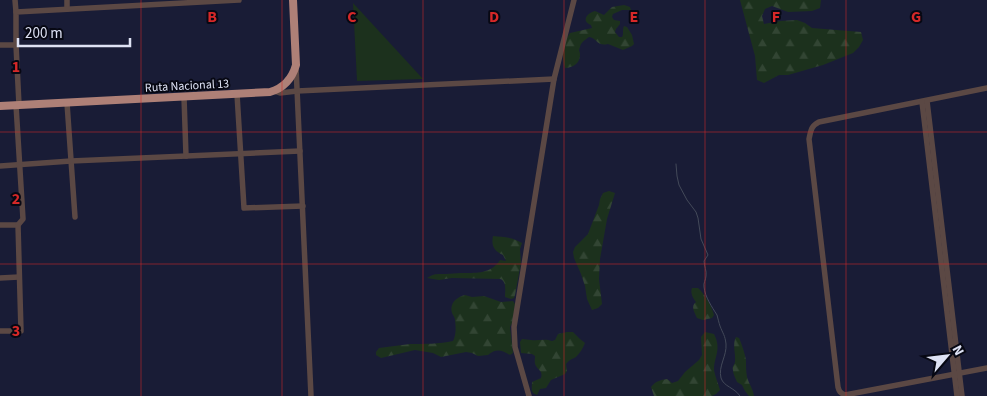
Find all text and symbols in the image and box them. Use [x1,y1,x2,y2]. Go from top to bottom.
text: B [207,6,217,28]
text: C [347,6,357,28]
text: D [489,6,499,28]
text: E [630,6,638,28]
text: F [772,6,780,28]
text: G [911,6,921,28]
scale bar [18,15,130,47]
text: 200 m [25,23,63,44]
text: 1 [12,56,20,78]
street label: Ruta Nacional 13 [144,75,230,97]
text: 2 [12,188,20,210]
text: 3 [12,320,20,342]
north arrow [922,331,972,381]
text: N [947,342,969,359]

